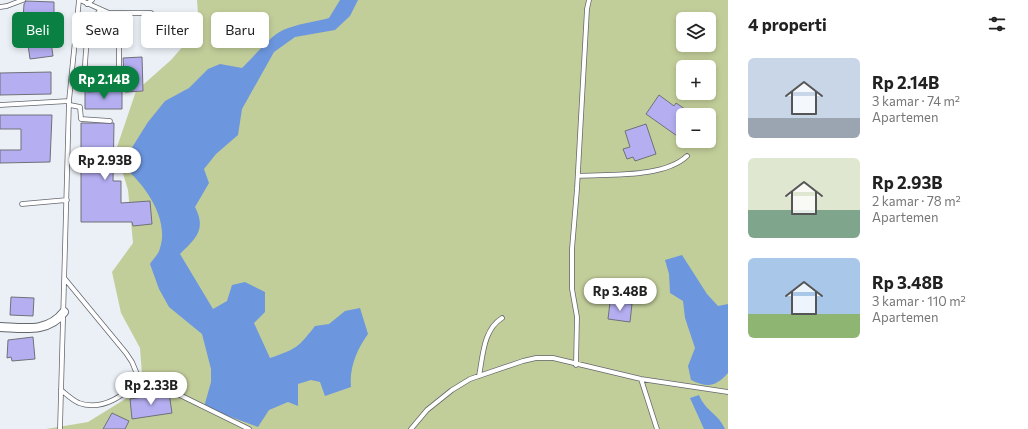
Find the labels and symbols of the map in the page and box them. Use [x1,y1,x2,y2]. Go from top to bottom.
pin: Rp 2.14B [63,66,145,100]
pin: Rp 2.93B [64,147,146,181]
pin: Rp 3.48B [579,278,661,312]
pin: Rp 2.33B [110,372,192,406]

